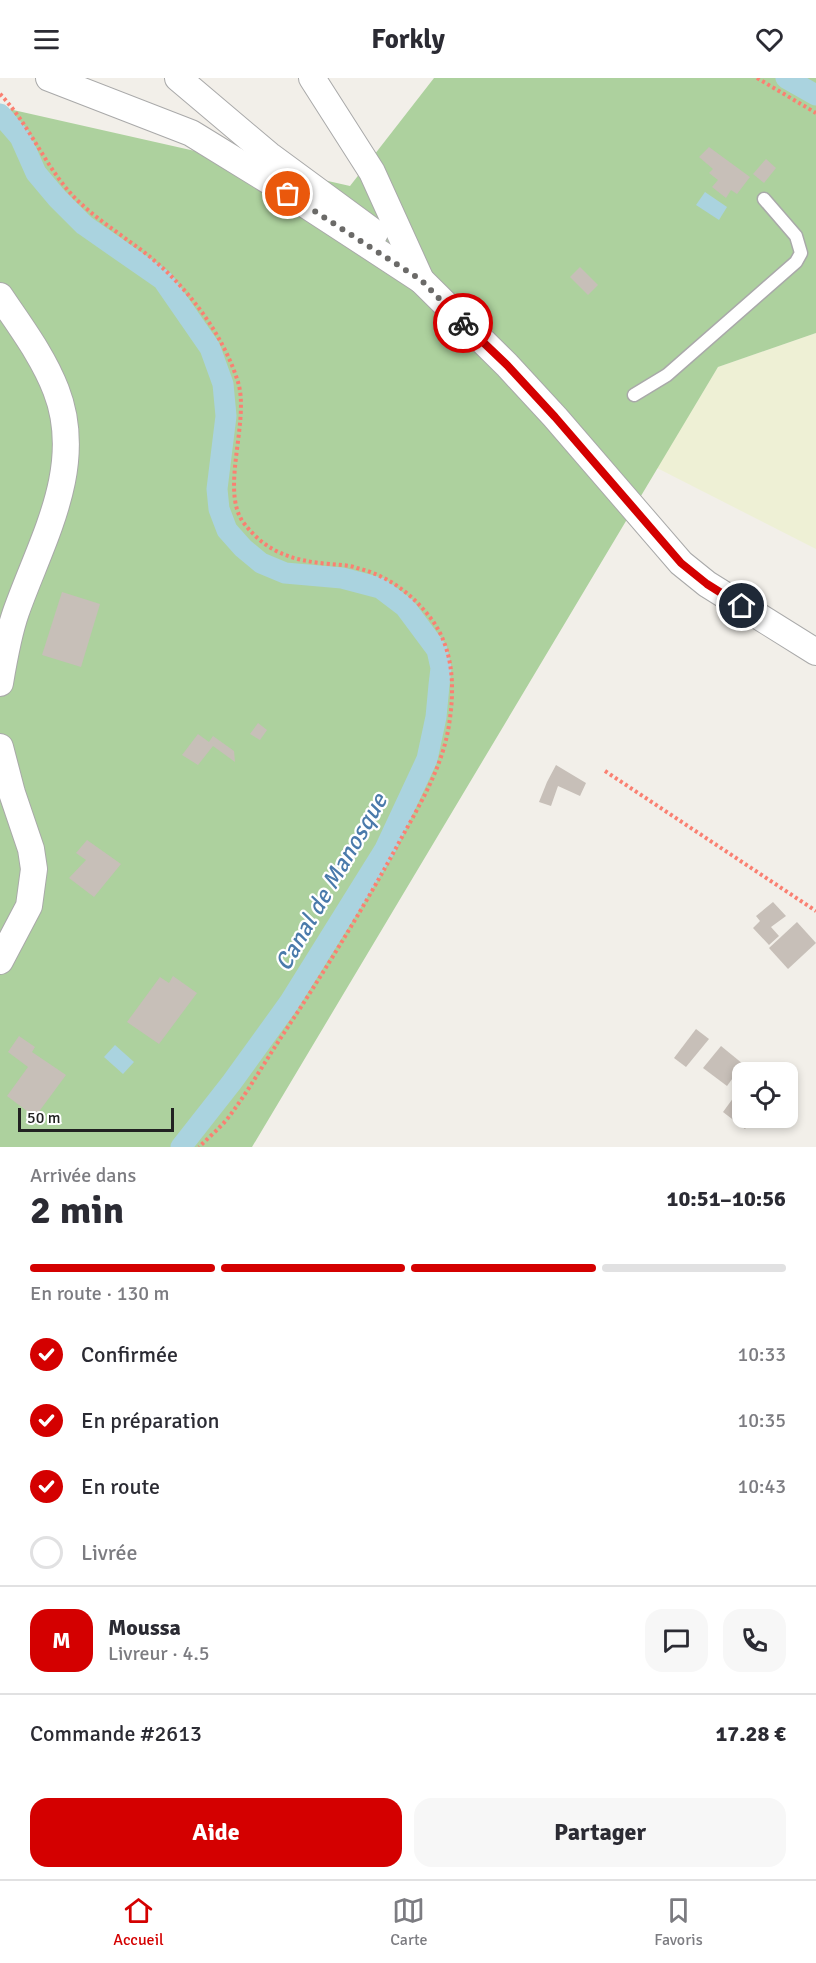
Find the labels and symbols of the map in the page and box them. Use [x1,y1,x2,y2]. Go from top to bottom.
pin [262,168,313,219]
courier [433,293,493,353]
pin [716,580,767,631]
water label: Canal de Manosque [268,787,394,976]
scale bar [18,1105,174,1132]

